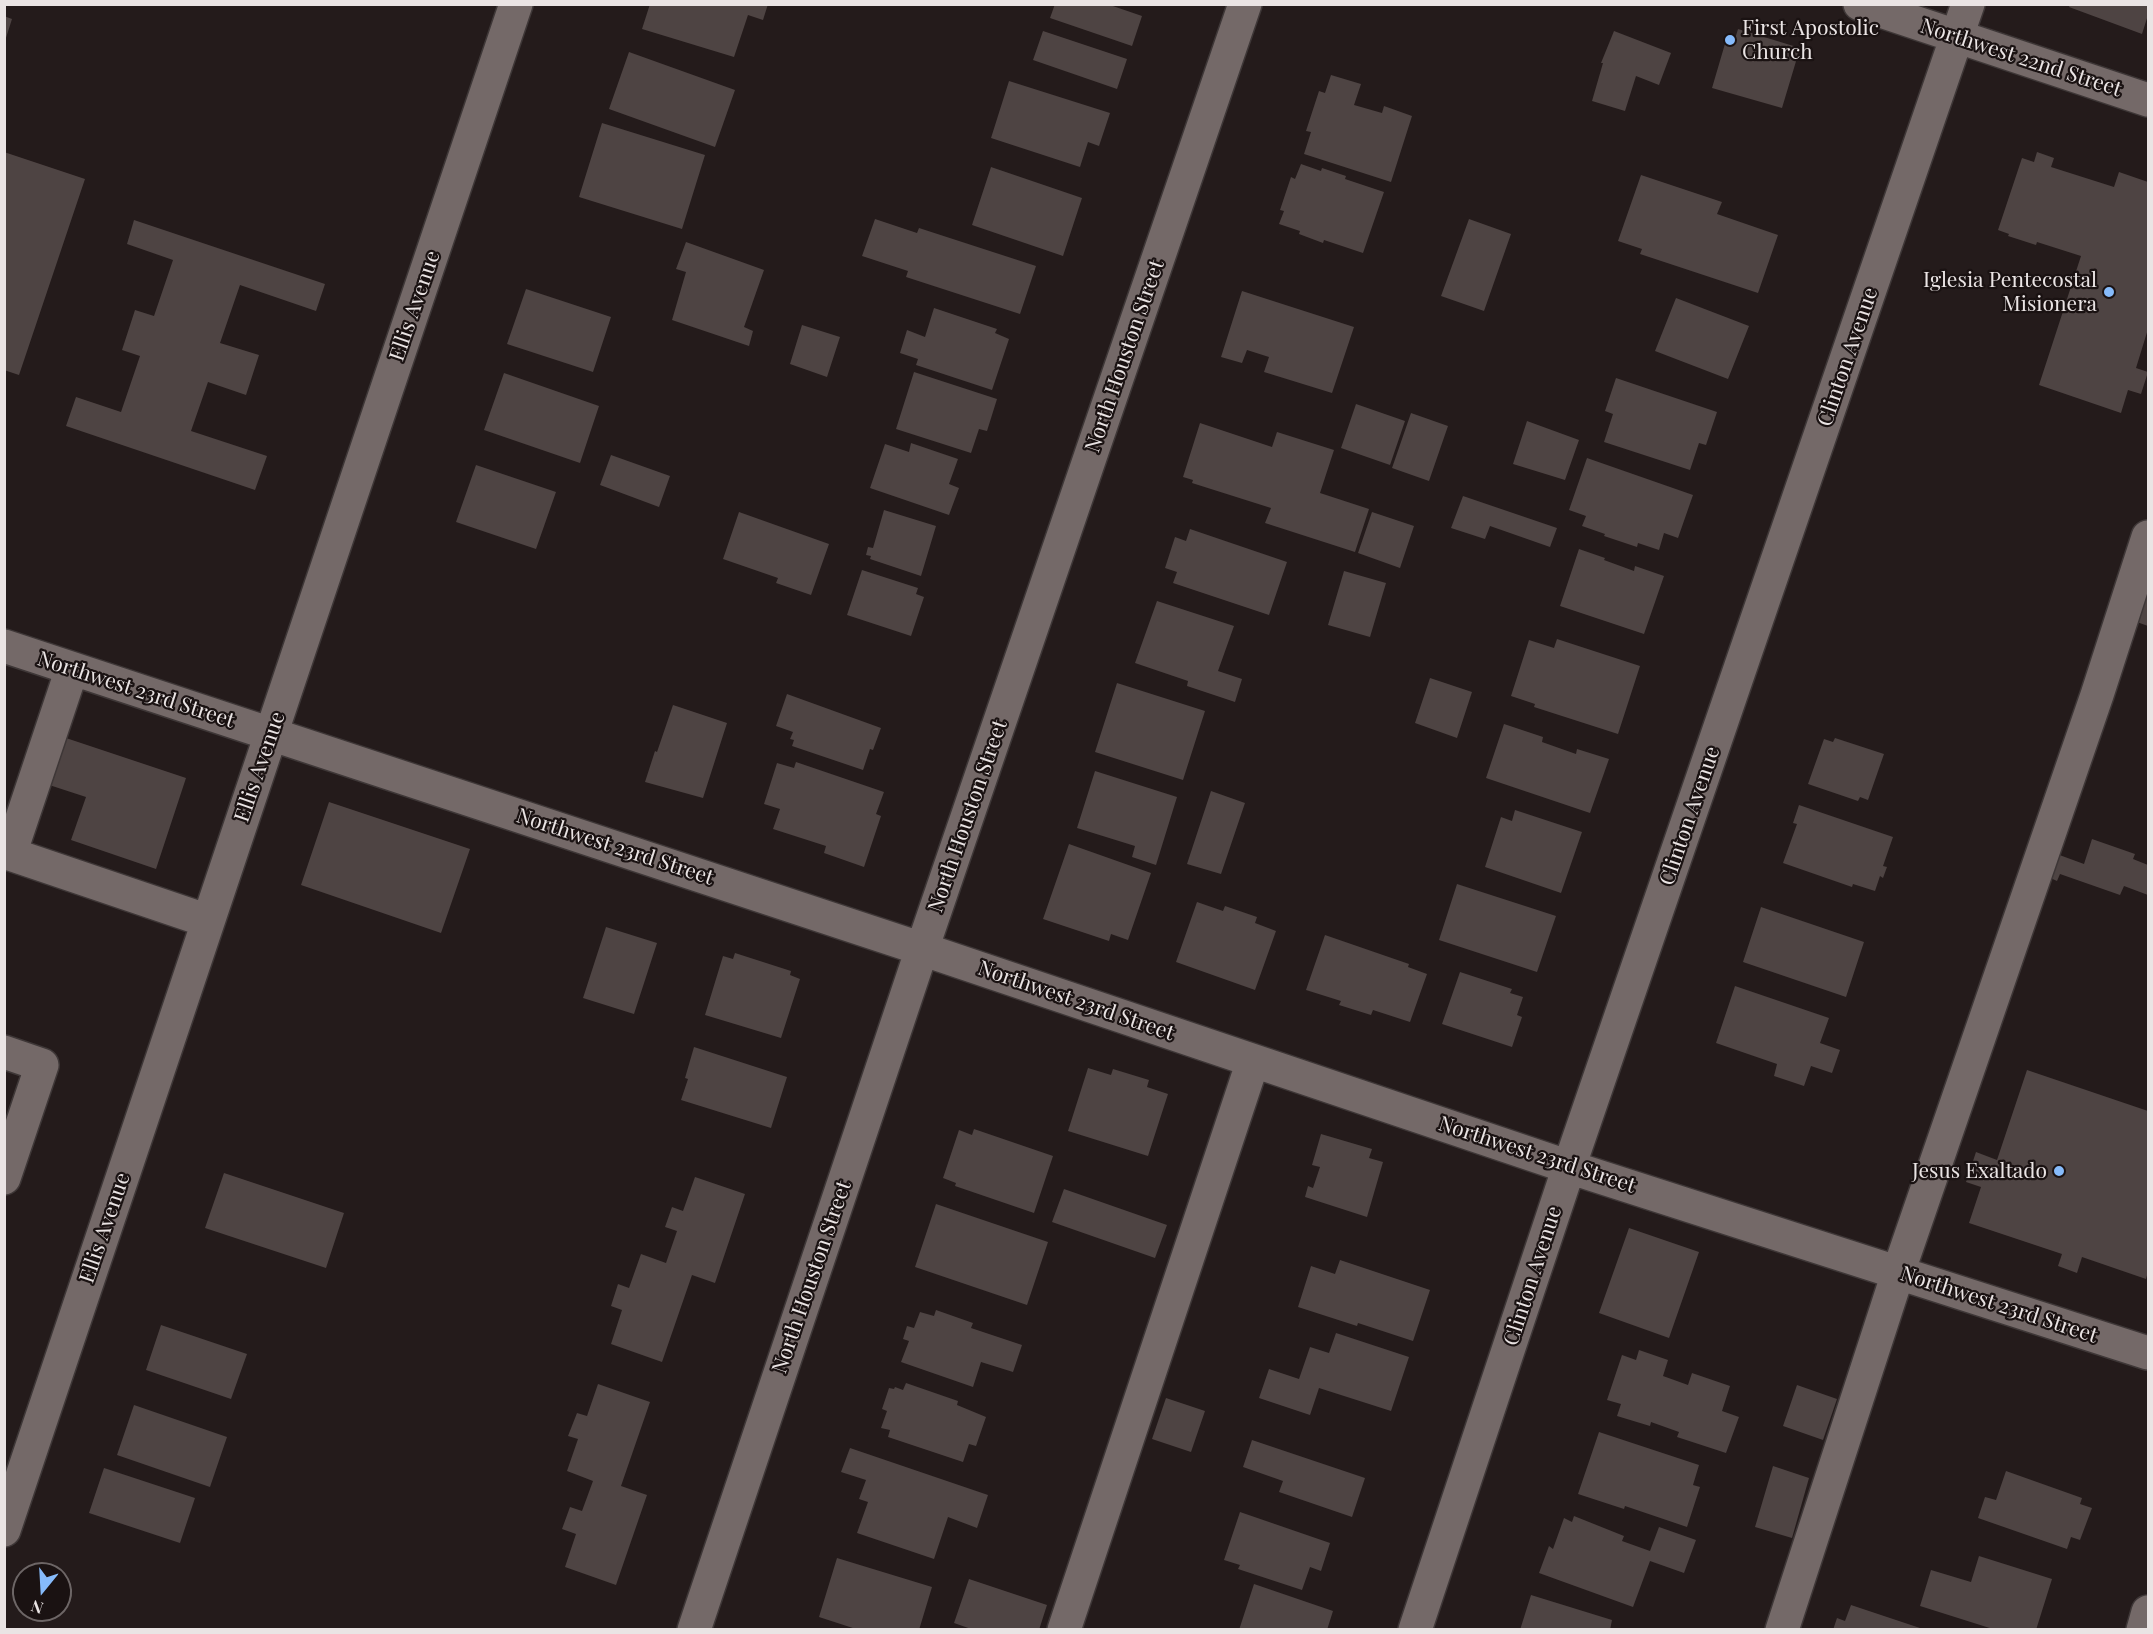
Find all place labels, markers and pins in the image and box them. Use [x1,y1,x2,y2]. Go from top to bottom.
place label: First Apostolic Church [1742,15,1879,65]
marker: First Apostolic Church [1723,33,1737,47]
place label: Iglesia Pentecostal Misionera [1923,267,2097,317]
marker: Iglesia Pentecostal Misionera [2102,285,2116,299]
place label: Jesus Exaltado [1912,1158,2047,1184]
marker: Jesus Exaltado [2052,1164,2066,1178]

